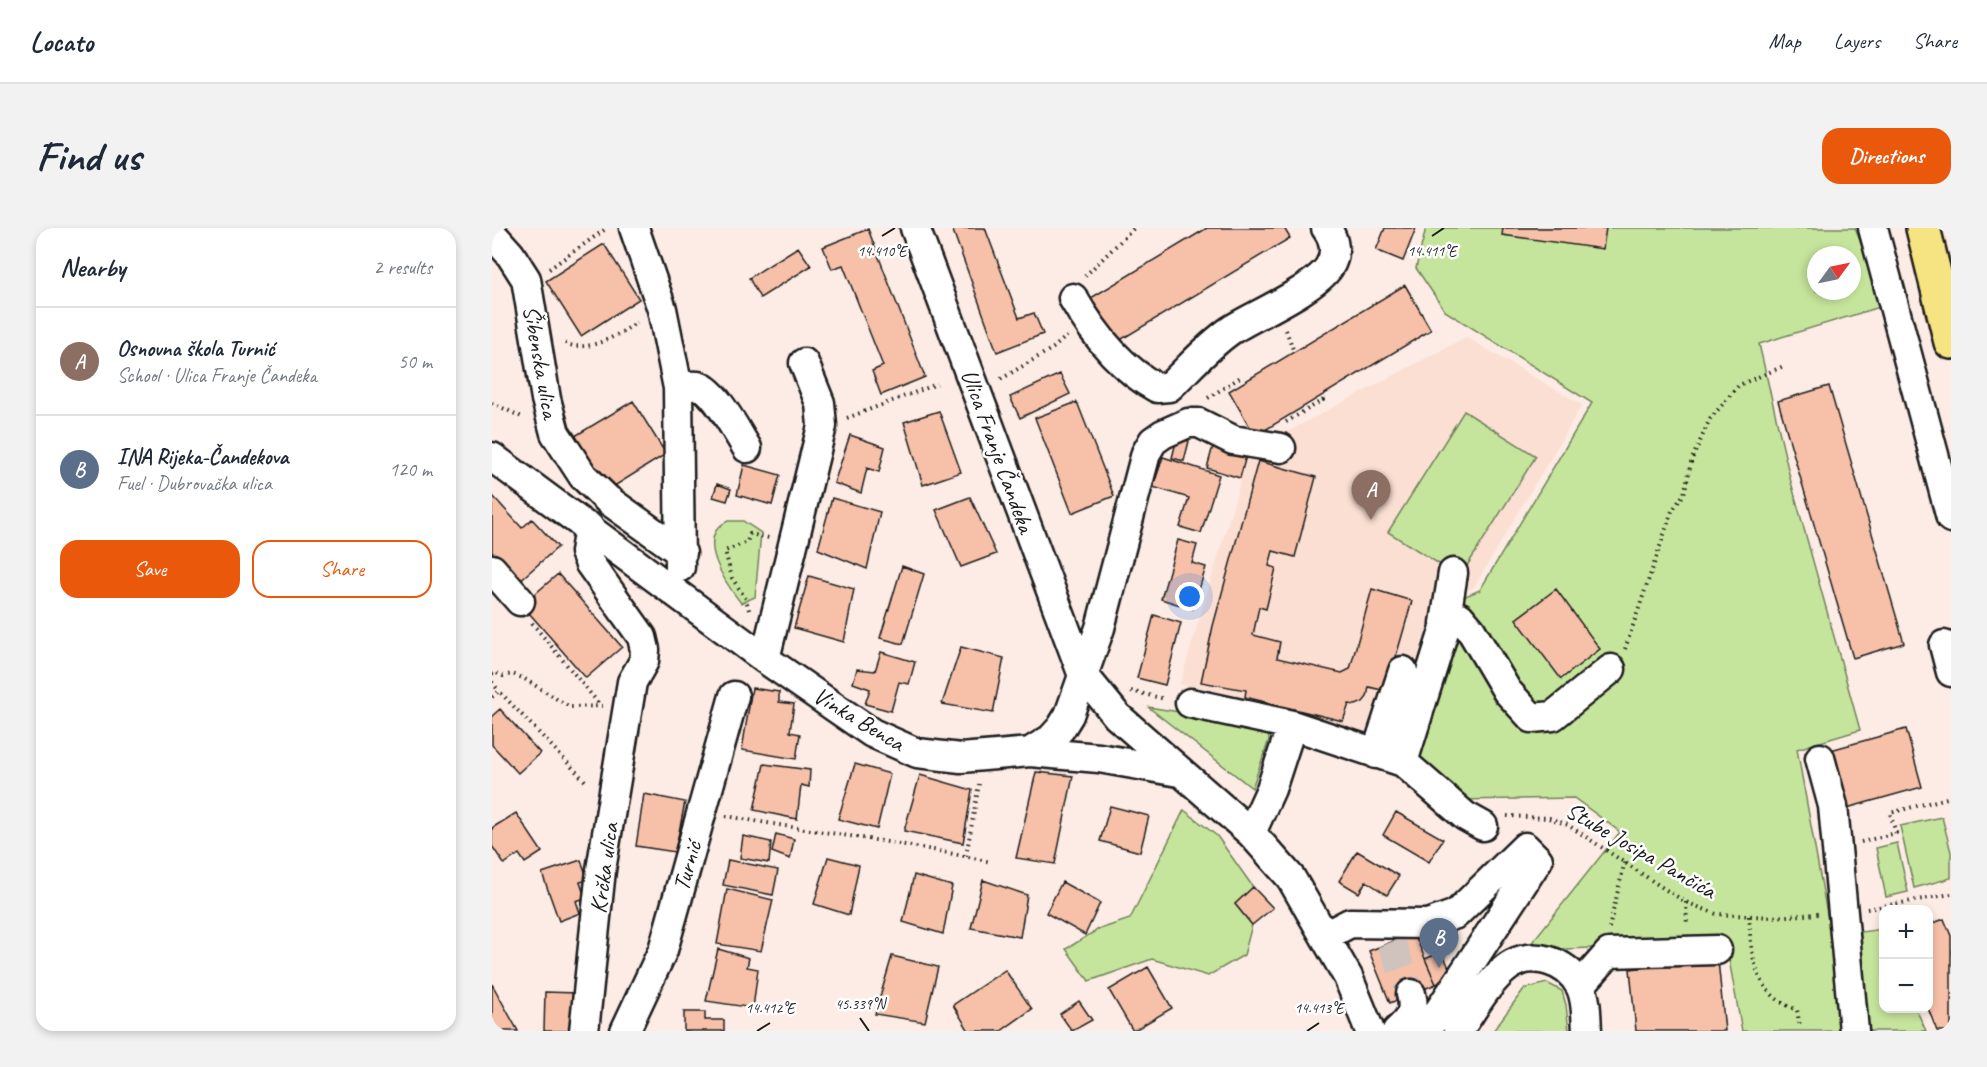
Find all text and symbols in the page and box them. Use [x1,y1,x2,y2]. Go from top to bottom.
text: Locato [30,24,93,59]
text: Map [1768,28,1801,54]
text: Layers [1834,28,1880,54]
text: Share [1913,28,1957,54]
button: Directions [1822,128,1951,184]
text: Find us [36,130,141,183]
text: 14.410°E [858,242,909,261]
text: 14.411°E [1408,242,1459,261]
north arrow [1807,246,1861,300]
text: Nearby [60,251,125,284]
text: 2 results [373,255,432,280]
street label: Šibenska ulica [516,303,566,423]
text: Osnovna škola Turnić [117,335,275,363]
text: A [74,349,85,374]
text: 50 m [398,349,432,374]
text: School · Ulica Franje Čandeka [117,363,317,388]
street label: Ulica Franje Čandeka [954,365,1042,539]
text: INA Rijeka-Čandekova [117,443,288,471]
text: B [74,457,85,482]
text: 120 m [389,457,432,482]
pin: A [1352,470,1390,520]
text: Fuel · Dubrovačka ulica [117,471,272,496]
button: Save [60,540,240,598]
button: Share [252,540,432,598]
your location [1175,582,1204,611]
street label: Vinka Benca [808,680,911,759]
street label: Stube Josipa Pančića [1560,795,1723,906]
street label: Krčka ulica [583,819,625,915]
street label: Turnić [666,834,709,894]
map controls [1879,905,1933,1013]
button: + [1879,905,1933,959]
pin: B [1420,918,1458,968]
button: − [1879,959,1933,1013]
text: 45.339°N [835,995,888,1014]
text: 14.412°E [746,999,797,1018]
text: 14.413°E [1295,999,1346,1018]

